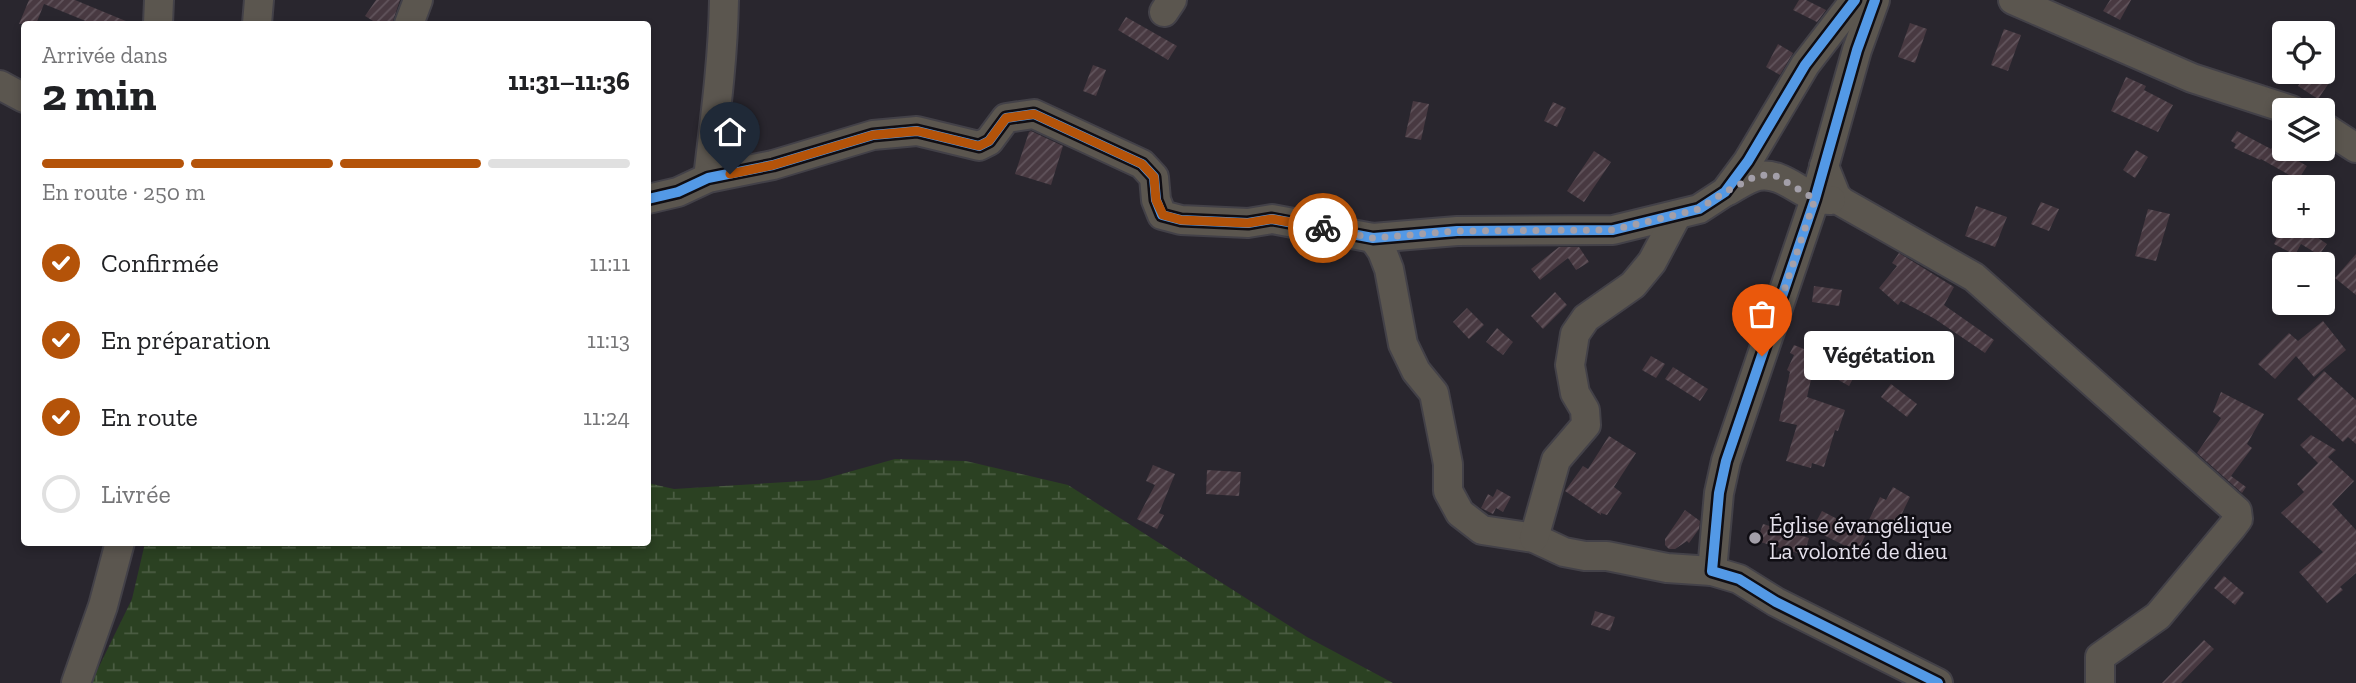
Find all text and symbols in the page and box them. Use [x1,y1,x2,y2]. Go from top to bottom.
map controls [2272,21,2335,315]
button: locate [2272,21,2335,84]
text: Arrivée dans [42,41,168,69]
text: 11:31–11:36 [508,65,630,97]
text: 2 min [42,67,157,122]
button: layers [2272,98,2335,161]
pin [700,102,760,174]
icon: home [711,113,749,151]
button: + [2272,175,2335,238]
text: En route · 250 m [42,178,205,206]
courier [1288,193,1358,263]
icon: bike [1304,209,1342,247]
icon: check [42,244,80,282]
text: Confirmée [101,247,219,279]
text: 11:11 [589,249,630,277]
button: − [2272,252,2335,315]
pin [1732,284,1792,356]
icon: bag [1743,295,1781,333]
icon: check [42,321,80,359]
text: En préparation [101,324,270,356]
text: 11:13 [587,326,630,354]
callout: Végétation [1804,332,1954,380]
text: Végétation [1823,341,1935,369]
icon: check [42,398,80,436]
text: En route [101,401,198,433]
text: 11:24 [583,403,630,431]
text: Livrée [101,478,171,510]
place label: Église évangélique La volonté de dieu [1769,511,1952,565]
marker: Église évangélique La volonté de dieu [1747,530,1763,546]

